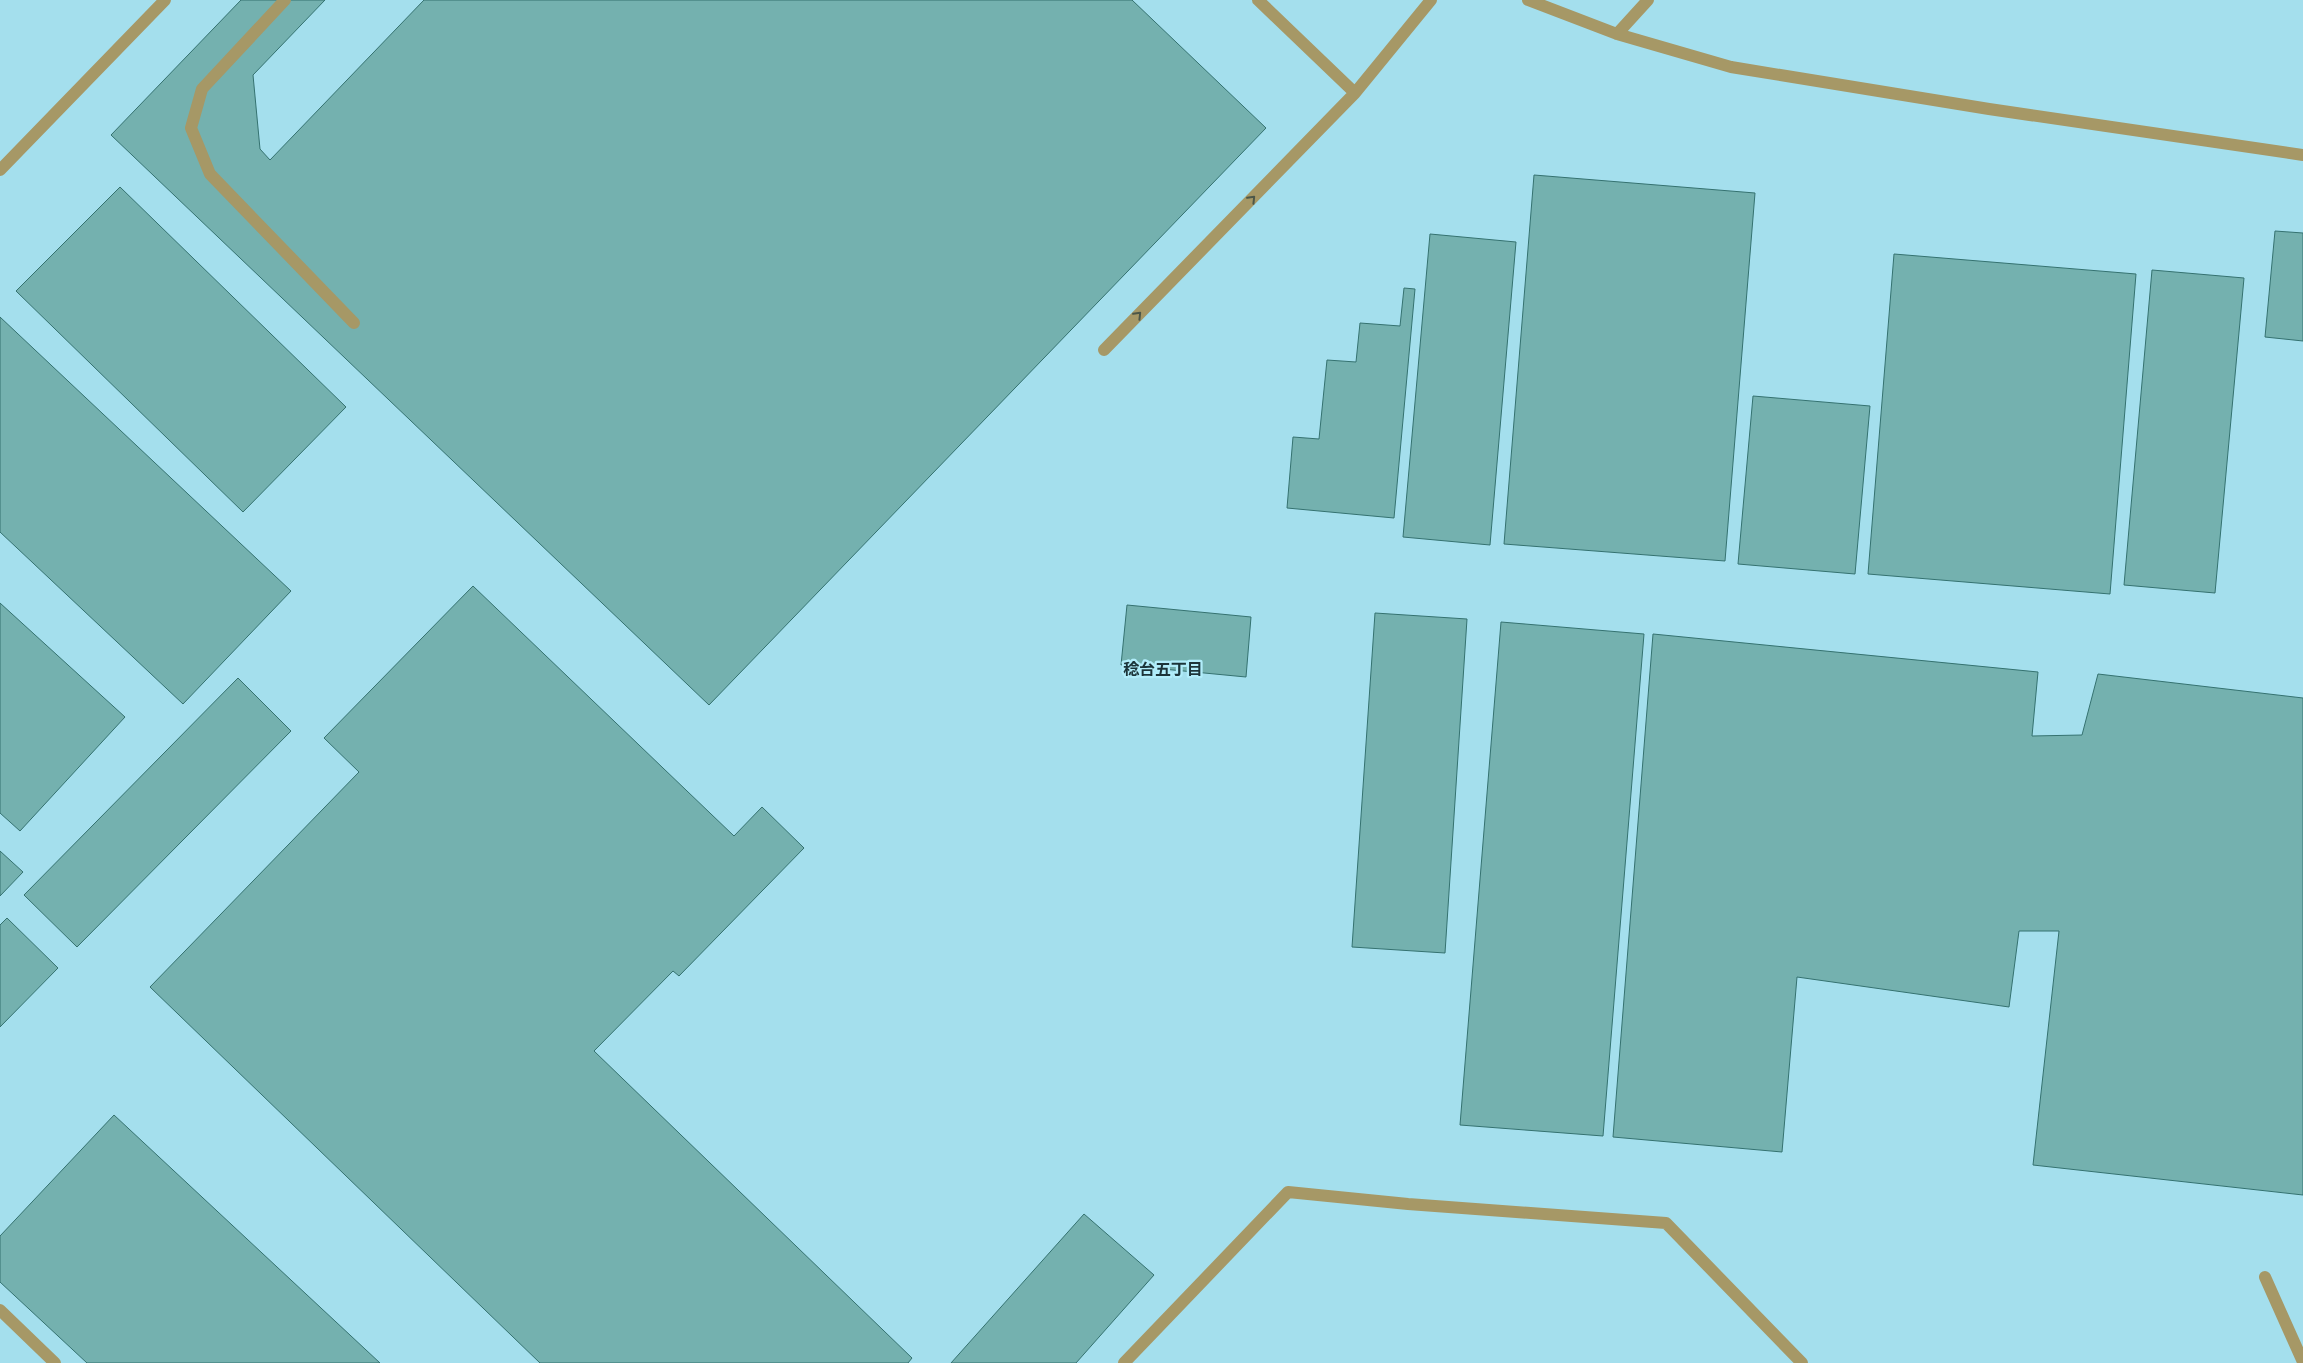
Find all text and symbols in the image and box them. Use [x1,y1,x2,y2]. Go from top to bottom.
one-way arrow [1246,196,1255,205]
one-way arrow [1132,312,1141,321]
district label: 稔台五丁目 [1123,660,1203,678]

